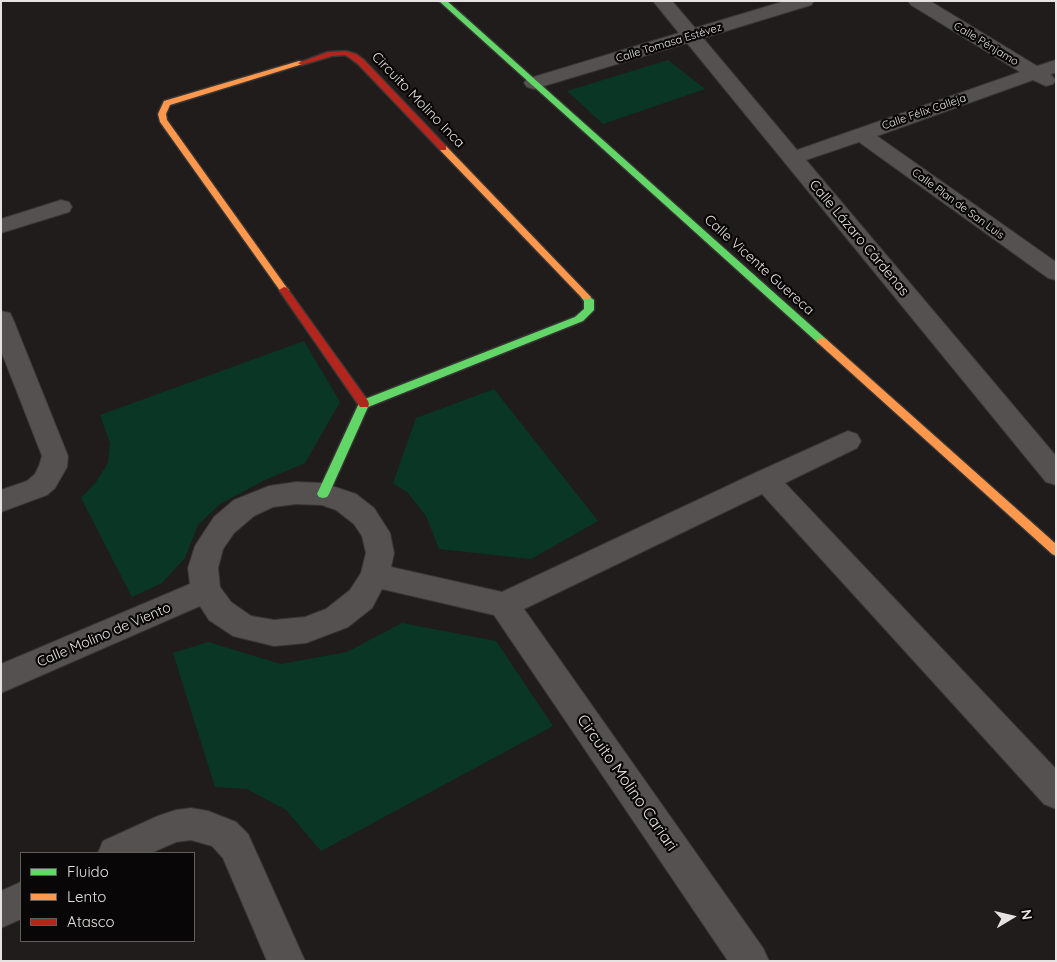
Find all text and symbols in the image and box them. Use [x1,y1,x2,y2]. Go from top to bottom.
street label: Calle Pénjamo [951,19,1021,69]
street label: Calle Tomasa Estévez [614,21,724,65]
street label: Circuito Molino Inca [368,49,468,151]
street label: Calle Félix Calleja [880,91,968,133]
street label: Calle Plan de San Luis [909,166,1007,242]
street label: Calle Lázaro Cárdenas [806,177,912,299]
street label: Calle Vicente Guereca [701,211,817,319]
street label: Calle Molino de Viento [34,599,174,671]
street label: Circuito Molino Cariari [573,711,681,855]
legend [20,852,195,942]
text: Fluido [67,862,109,881]
text: Lento [67,887,106,906]
north arrow [987,892,1037,942]
text: N [1017,908,1037,921]
text: Atasco [67,912,115,931]

